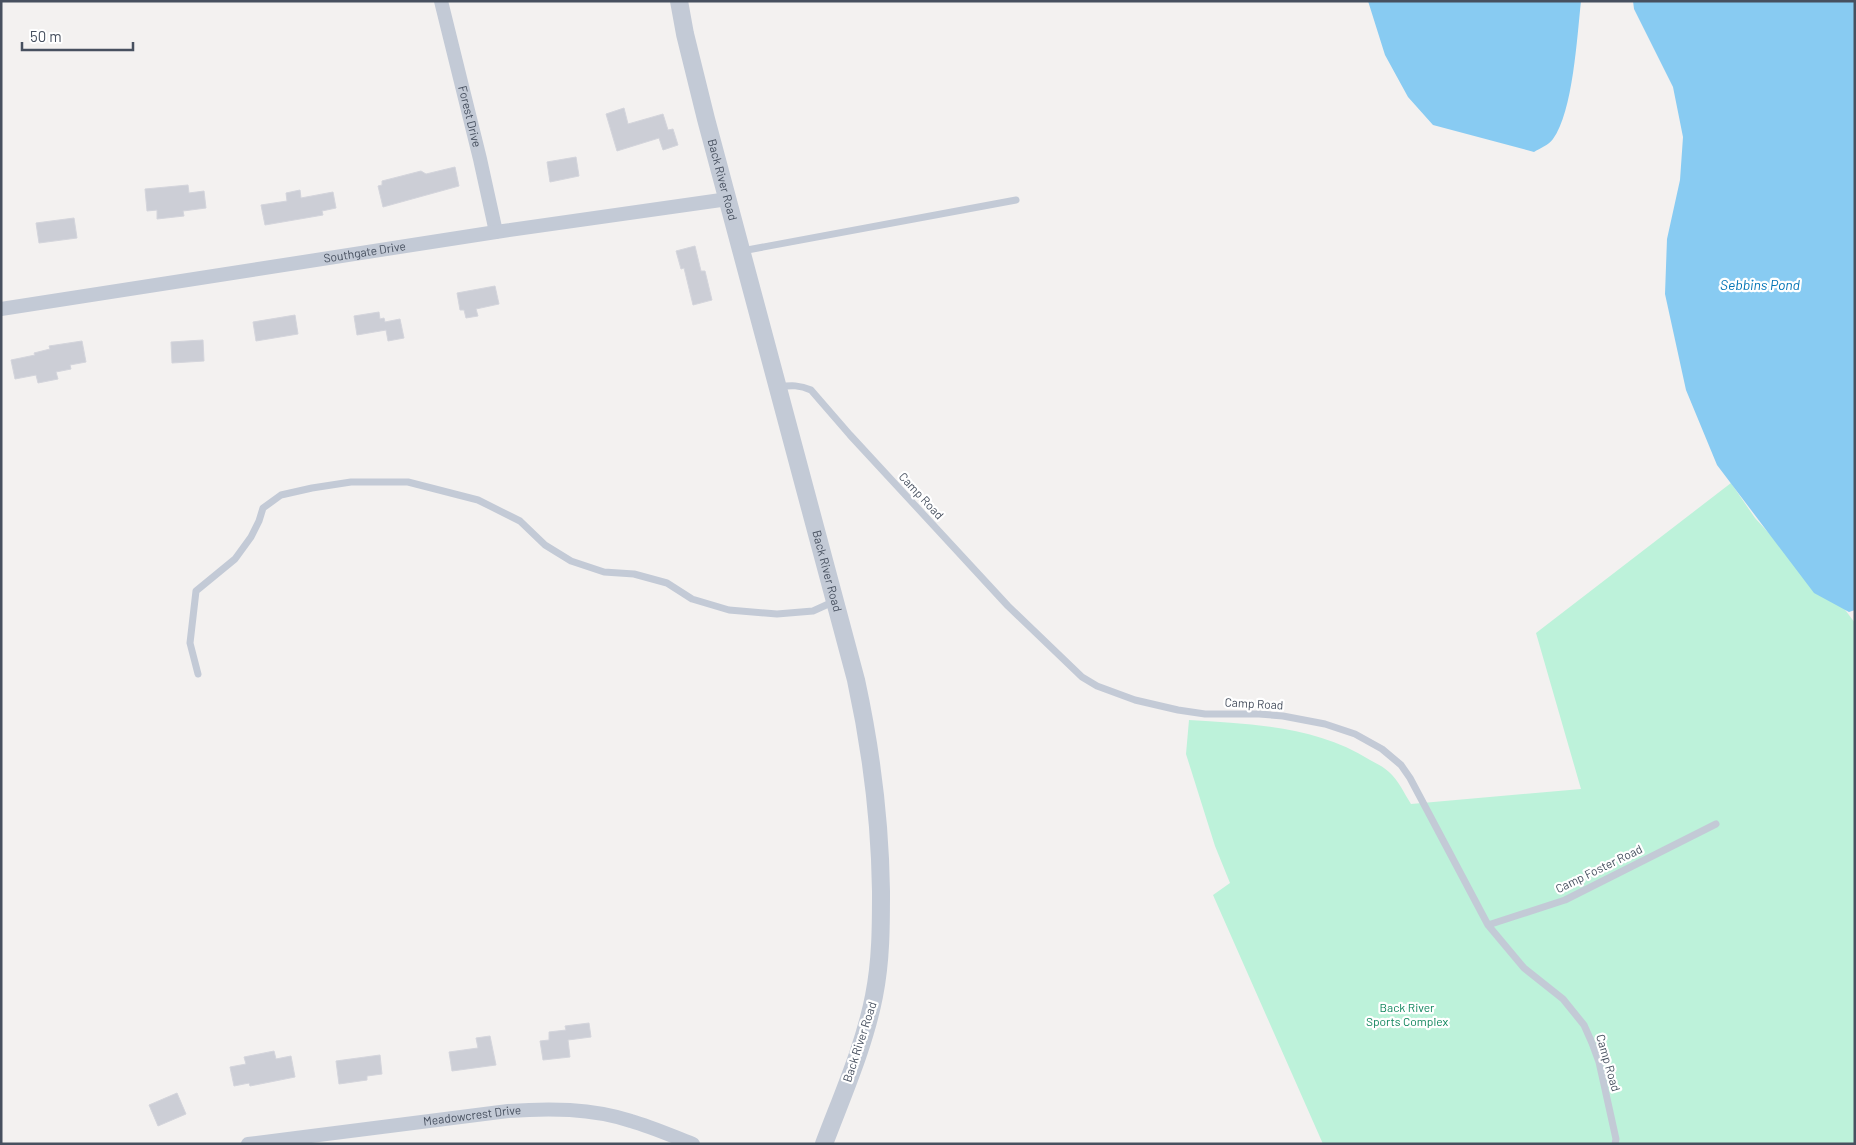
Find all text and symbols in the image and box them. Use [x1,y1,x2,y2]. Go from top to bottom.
scale bar [22,20,134,52]
text: 50 m [30,27,62,45]
street label: Forest Drive [456,84,485,148]
street label: Back River Road [706,137,741,222]
street label: Southgate Drive [322,238,407,265]
water label: Sebbins Pond [1720,276,1801,293]
street label: Camp Road [897,469,947,522]
street label: Back River Road [810,528,845,613]
street label: Camp Road [1224,694,1284,712]
street label: Camp Foster Road [1553,841,1644,895]
street label: Back River Road [839,1000,879,1084]
park label: Back River Sports Complex [1366,1000,1448,1028]
street label: Camp Road [1594,1033,1624,1093]
street label: Meadowcrest Drive [422,1102,522,1128]

